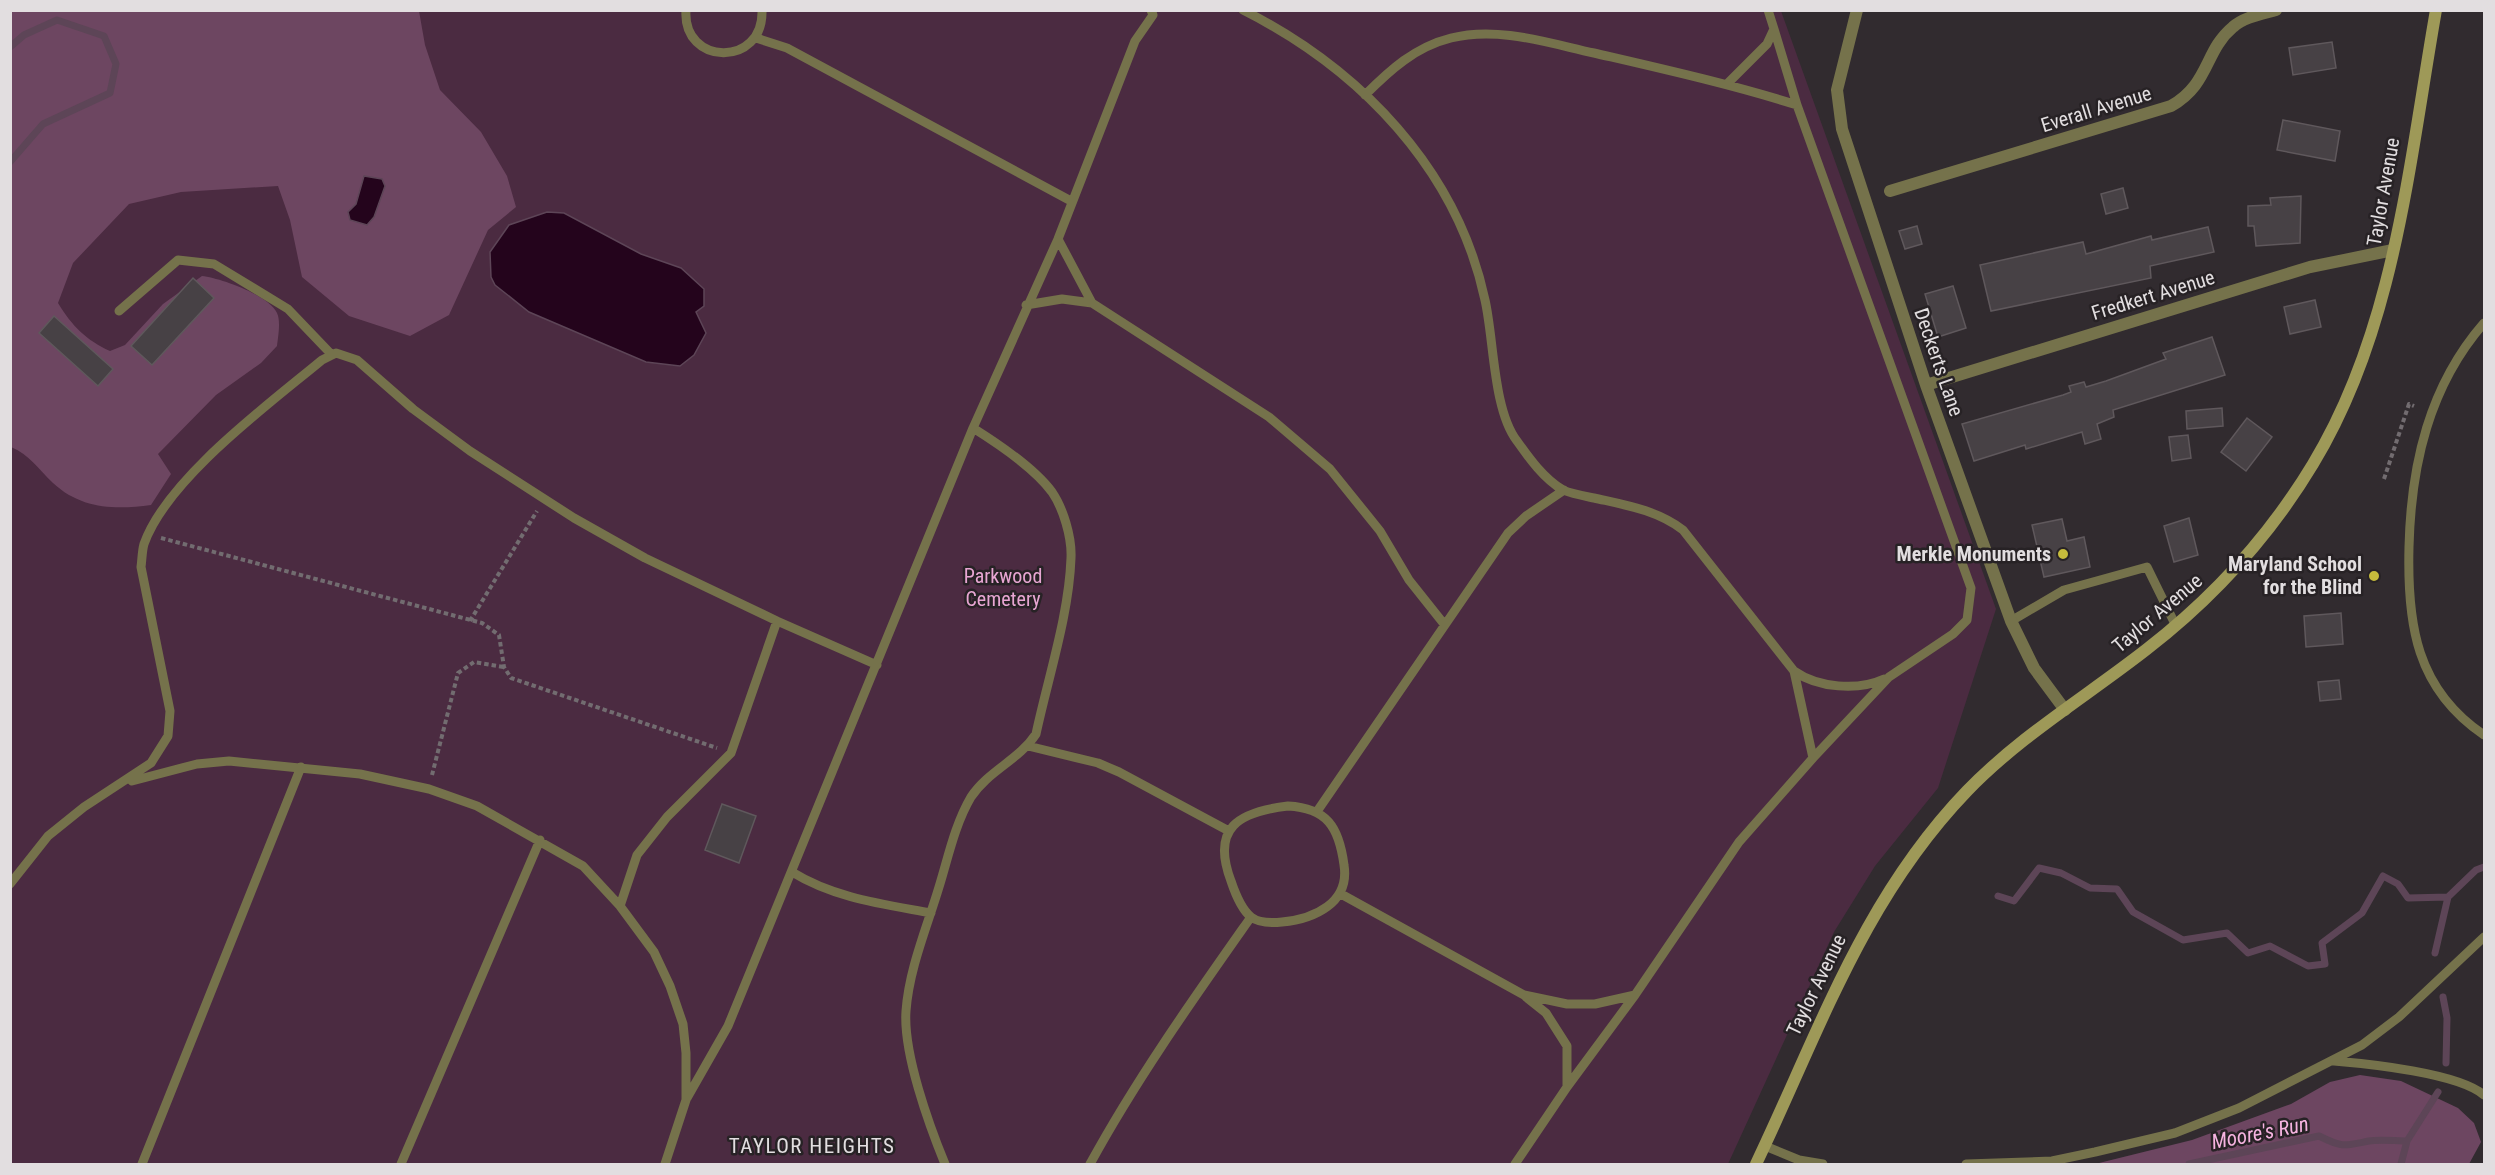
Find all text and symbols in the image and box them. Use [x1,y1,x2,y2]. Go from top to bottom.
street label: Everall Avenue [2038,81,2154,137]
street label: Taylor Avenue [2362,136,2404,248]
street label: Fredkert Avenue [2089,265,2217,325]
street label: Deckerts Lane [1909,305,1969,419]
place label: Merkle Monuments [1897,542,2051,566]
marker: Merkle Monuments [2056,547,2070,561]
place label: Maryland School for the Blind [2228,552,2362,599]
park label: Parkwood Cemetery [964,564,1042,611]
street label: Taylor Avenue [2107,568,2207,658]
marker: Maryland School for the Blind [2367,569,2381,583]
street label: Taylor Avenue [1781,930,1851,1040]
water label: Moore's Run [2209,1112,2311,1154]
district label: TAYLOR HEIGHTS [729,1134,895,1158]

